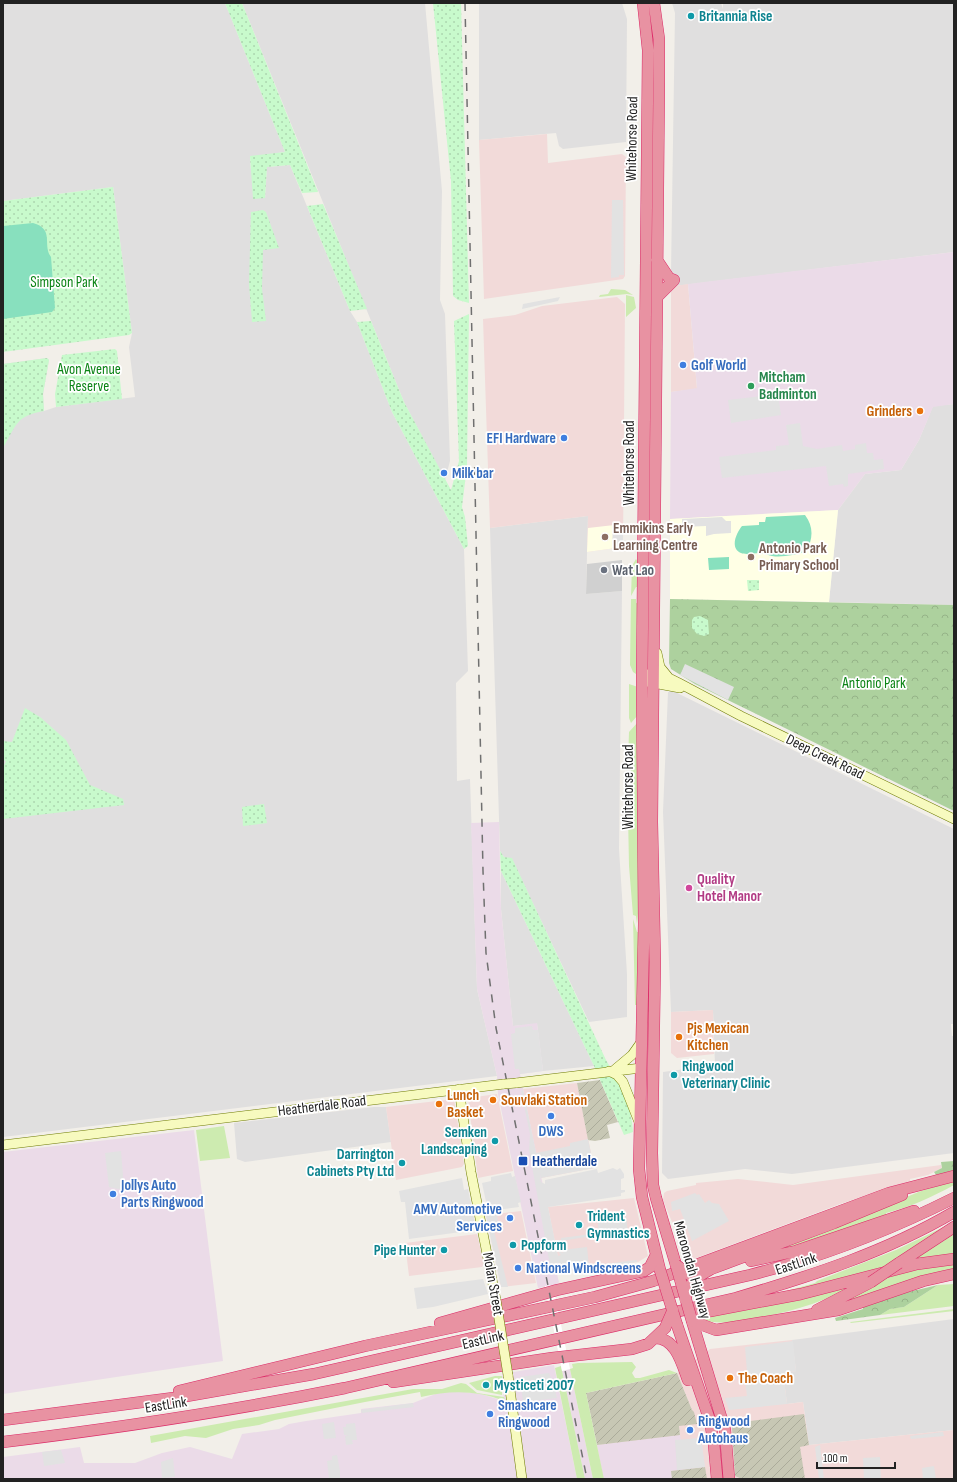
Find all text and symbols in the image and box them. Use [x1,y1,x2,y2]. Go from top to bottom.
place label: Britannia Rise [699,7,772,26]
marker: Britannia Rise [686,11,696,21]
street label: Whitehorse Road [622,96,642,182]
park label: Simpson Park [30,273,98,292]
place label: Golf World [691,356,746,375]
park label: Avon Avenue Reserve [56,360,121,396]
marker: Golf World [678,360,688,370]
place label: Mitcham Badminton [759,368,817,404]
marker: Mitcham Badminton [746,381,756,391]
place label: Grinders [867,402,912,421]
marker: Grinders [915,406,925,416]
street label: Whitehorse Road [620,421,639,505]
place label: EFI Hardware [487,429,556,448]
marker: EFI Hardware [559,433,569,443]
place label: Milk bar [452,464,494,483]
marker: Milk bar [439,468,449,478]
place label: Emmikins Early Learning Centre [613,519,698,555]
marker: Emmikins Early Learning Centre [600,532,610,542]
place label: Antonio Park Primary School [758,539,839,575]
marker: Antonio Park Primary School [746,552,756,562]
place label: Wat Lao [612,561,654,580]
marker: Wat Lao [599,565,609,575]
park label: Antonio Park [841,674,906,693]
street label: Deep Creek Road [783,730,867,784]
street label: Whitehorse Road [619,745,638,829]
place label: Quality Hotel Manor [697,870,762,906]
marker: Quality Hotel Manor [684,883,694,893]
place label: Pjs Mexican Kitchen [687,1019,749,1055]
marker: Pjs Mexican Kitchen [674,1032,684,1042]
place label: Ringwood Veterinary Clinic [682,1057,770,1093]
marker: Ringwood Veterinary Clinic [669,1070,679,1080]
place label: Lunch Basket [447,1086,484,1122]
street label: Heatherdale Road [277,1091,367,1121]
place label: Souvlaki Station [501,1091,587,1110]
marker: Souvlaki Station [488,1095,498,1105]
marker: Lunch Basket [434,1099,444,1109]
marker: DWS [546,1111,556,1121]
place label: DWS [539,1122,564,1141]
place label: Semken Landscaping [421,1123,488,1159]
marker: Semken Landscaping [490,1136,500,1146]
place label: Darrington Cabinets Pty Ltd [307,1145,394,1181]
place label: Heatherdale [532,1152,597,1171]
marker: Heatherdale [517,1155,529,1167]
marker: Darrington Cabinets Pty Ltd [397,1158,407,1168]
place label: Jollys Auto Parts Ringwood [120,1176,204,1212]
marker: Jollys Auto Parts Ringwood [108,1189,118,1199]
place label: AMV Automotive Services [413,1200,502,1236]
place label: Trident Gymnastics [587,1207,650,1243]
marker: AMV Automotive Services [505,1213,515,1223]
street label: Maroondah Highway [669,1219,715,1321]
marker: Trident Gymnastics [574,1220,584,1230]
place label: Popform [521,1236,566,1255]
marker: Popform [508,1240,518,1250]
place label: Pipe Hunter [374,1241,436,1260]
marker: Pipe Hunter [439,1245,449,1255]
street label: EastLink [773,1248,819,1280]
street label: Molan Street [478,1251,508,1318]
place label: National Windscreens [526,1259,642,1278]
marker: National Windscreens [513,1263,523,1273]
street label: EastLink [460,1326,506,1354]
place label: The Coach [738,1369,793,1388]
marker: The Coach [725,1373,735,1383]
place label: Mysticeti 2007 [494,1376,574,1395]
marker: Mysticeti 2007 [481,1380,491,1390]
street label: EastLink [144,1392,189,1418]
place label: Smashcare Ringwood [498,1396,557,1432]
marker: Smashcare Ringwood [485,1409,495,1419]
place label: Ringwood Autohaus [697,1412,750,1448]
marker: Ringwood Autohaus [685,1425,695,1435]
scale bar [817,1444,895,1470]
text: 100 m [823,1451,848,1466]

